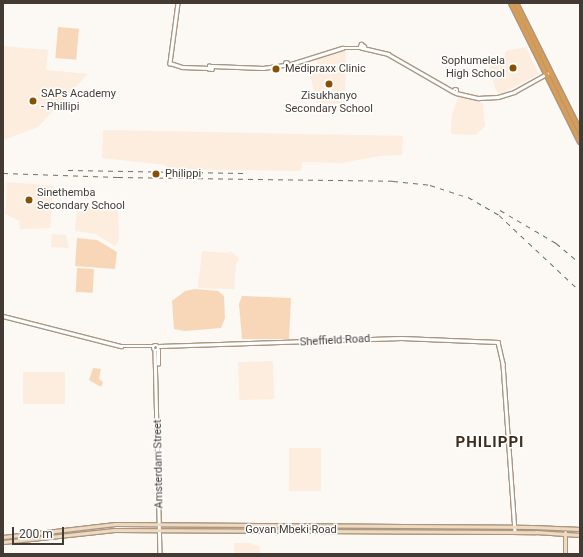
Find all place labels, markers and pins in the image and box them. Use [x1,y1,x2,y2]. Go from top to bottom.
place label: Sophumelela High School [441,55,505,81]
place label: Medipraxx Clinic [285,62,366,76]
marker: Medipraxx Clinic [270,63,282,75]
marker: Sophumelela High School [508,63,518,73]
marker: Zisukhanyo Secondary School [324,79,334,89]
place label: SAPs Academy - Phillipi [41,88,116,114]
place label: Zisukhanyo Secondary School [285,90,373,116]
marker: SAPs Academy - Phillipi [28,96,38,106]
place label: Philippi [165,167,201,181]
marker: Philippi [150,168,162,180]
place label: Sinethemba Secondary School [37,187,125,213]
marker: Sinethemba Secondary School [24,195,34,205]

